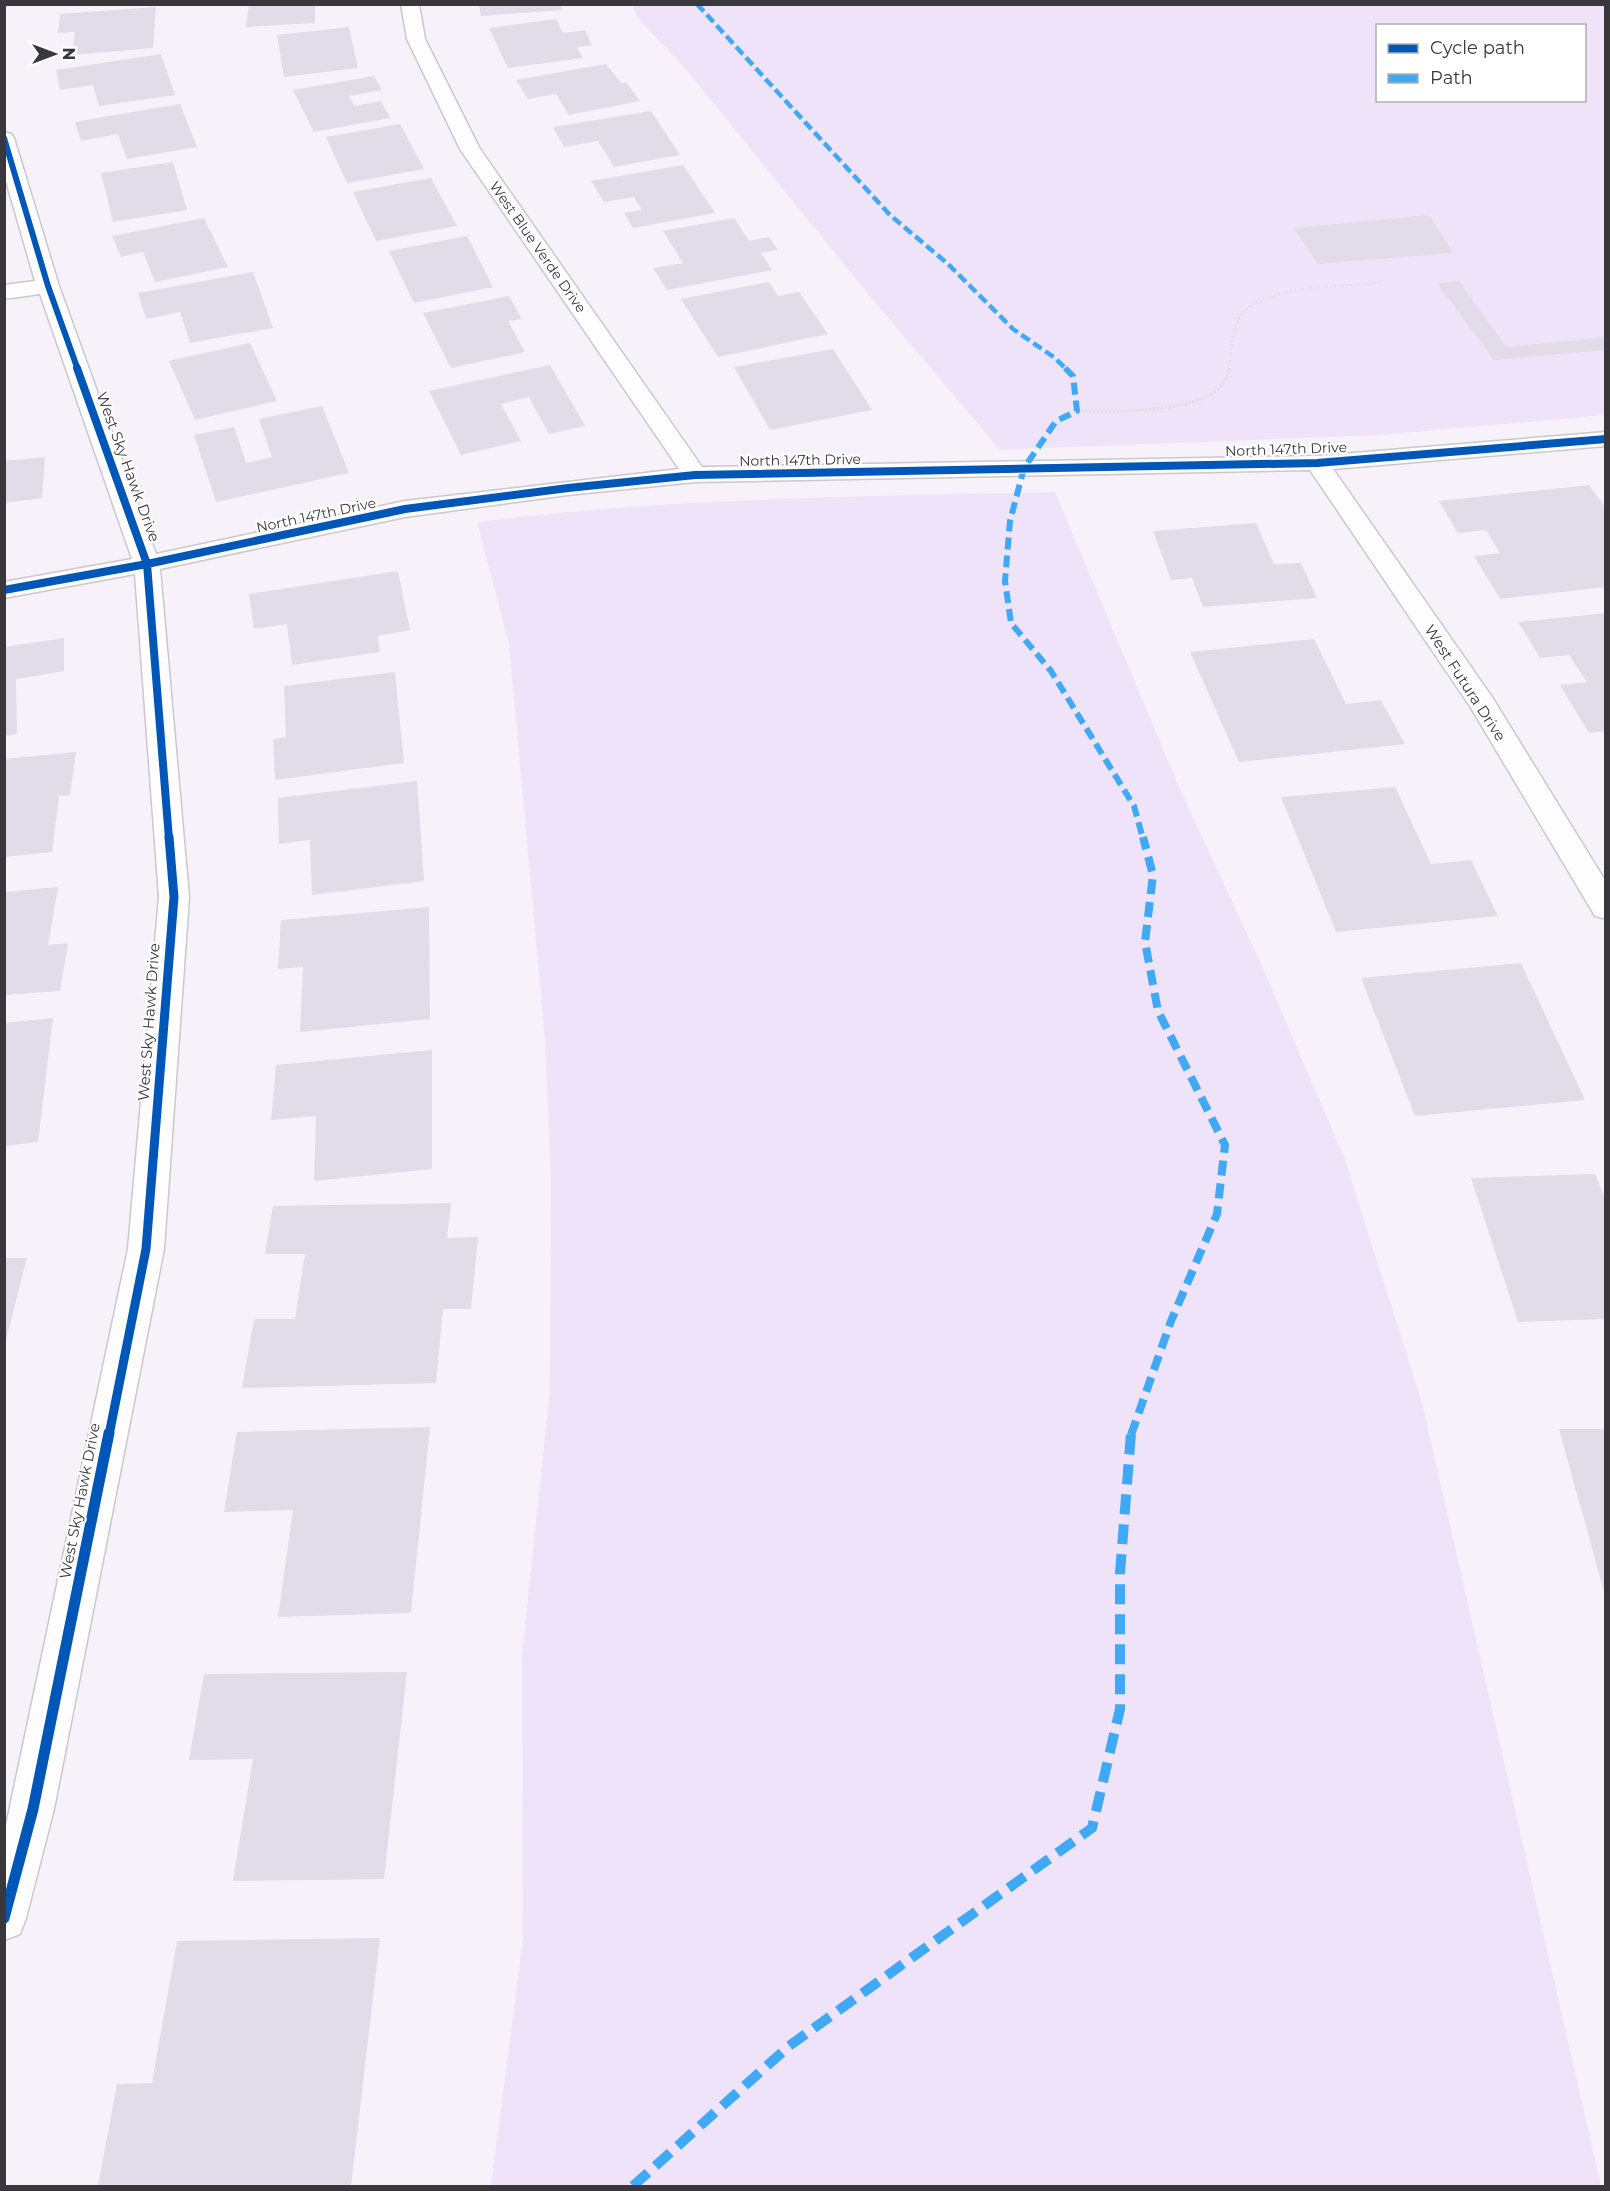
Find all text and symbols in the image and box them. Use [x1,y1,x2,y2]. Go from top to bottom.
north arrow [24,24,84,84]
legend [1376,24,1586,102]
text: Cycle path [1430,37,1525,59]
text: N [59,48,78,60]
text: Path [1430,67,1473,89]
street label: West Blue Verde Drive [486,178,590,316]
street label: West Sky Hawk Drive [92,389,164,544]
street label: North 147th Drive [1225,438,1347,460]
street label: North 147th Drive [739,450,861,470]
street label: North 147th Drive [254,494,378,536]
street label: West Futura Drive [1421,621,1510,745]
street label: West Sky Hawk Drive [133,942,164,1102]
street label: West Sky Hawk Drive [55,1421,104,1580]

